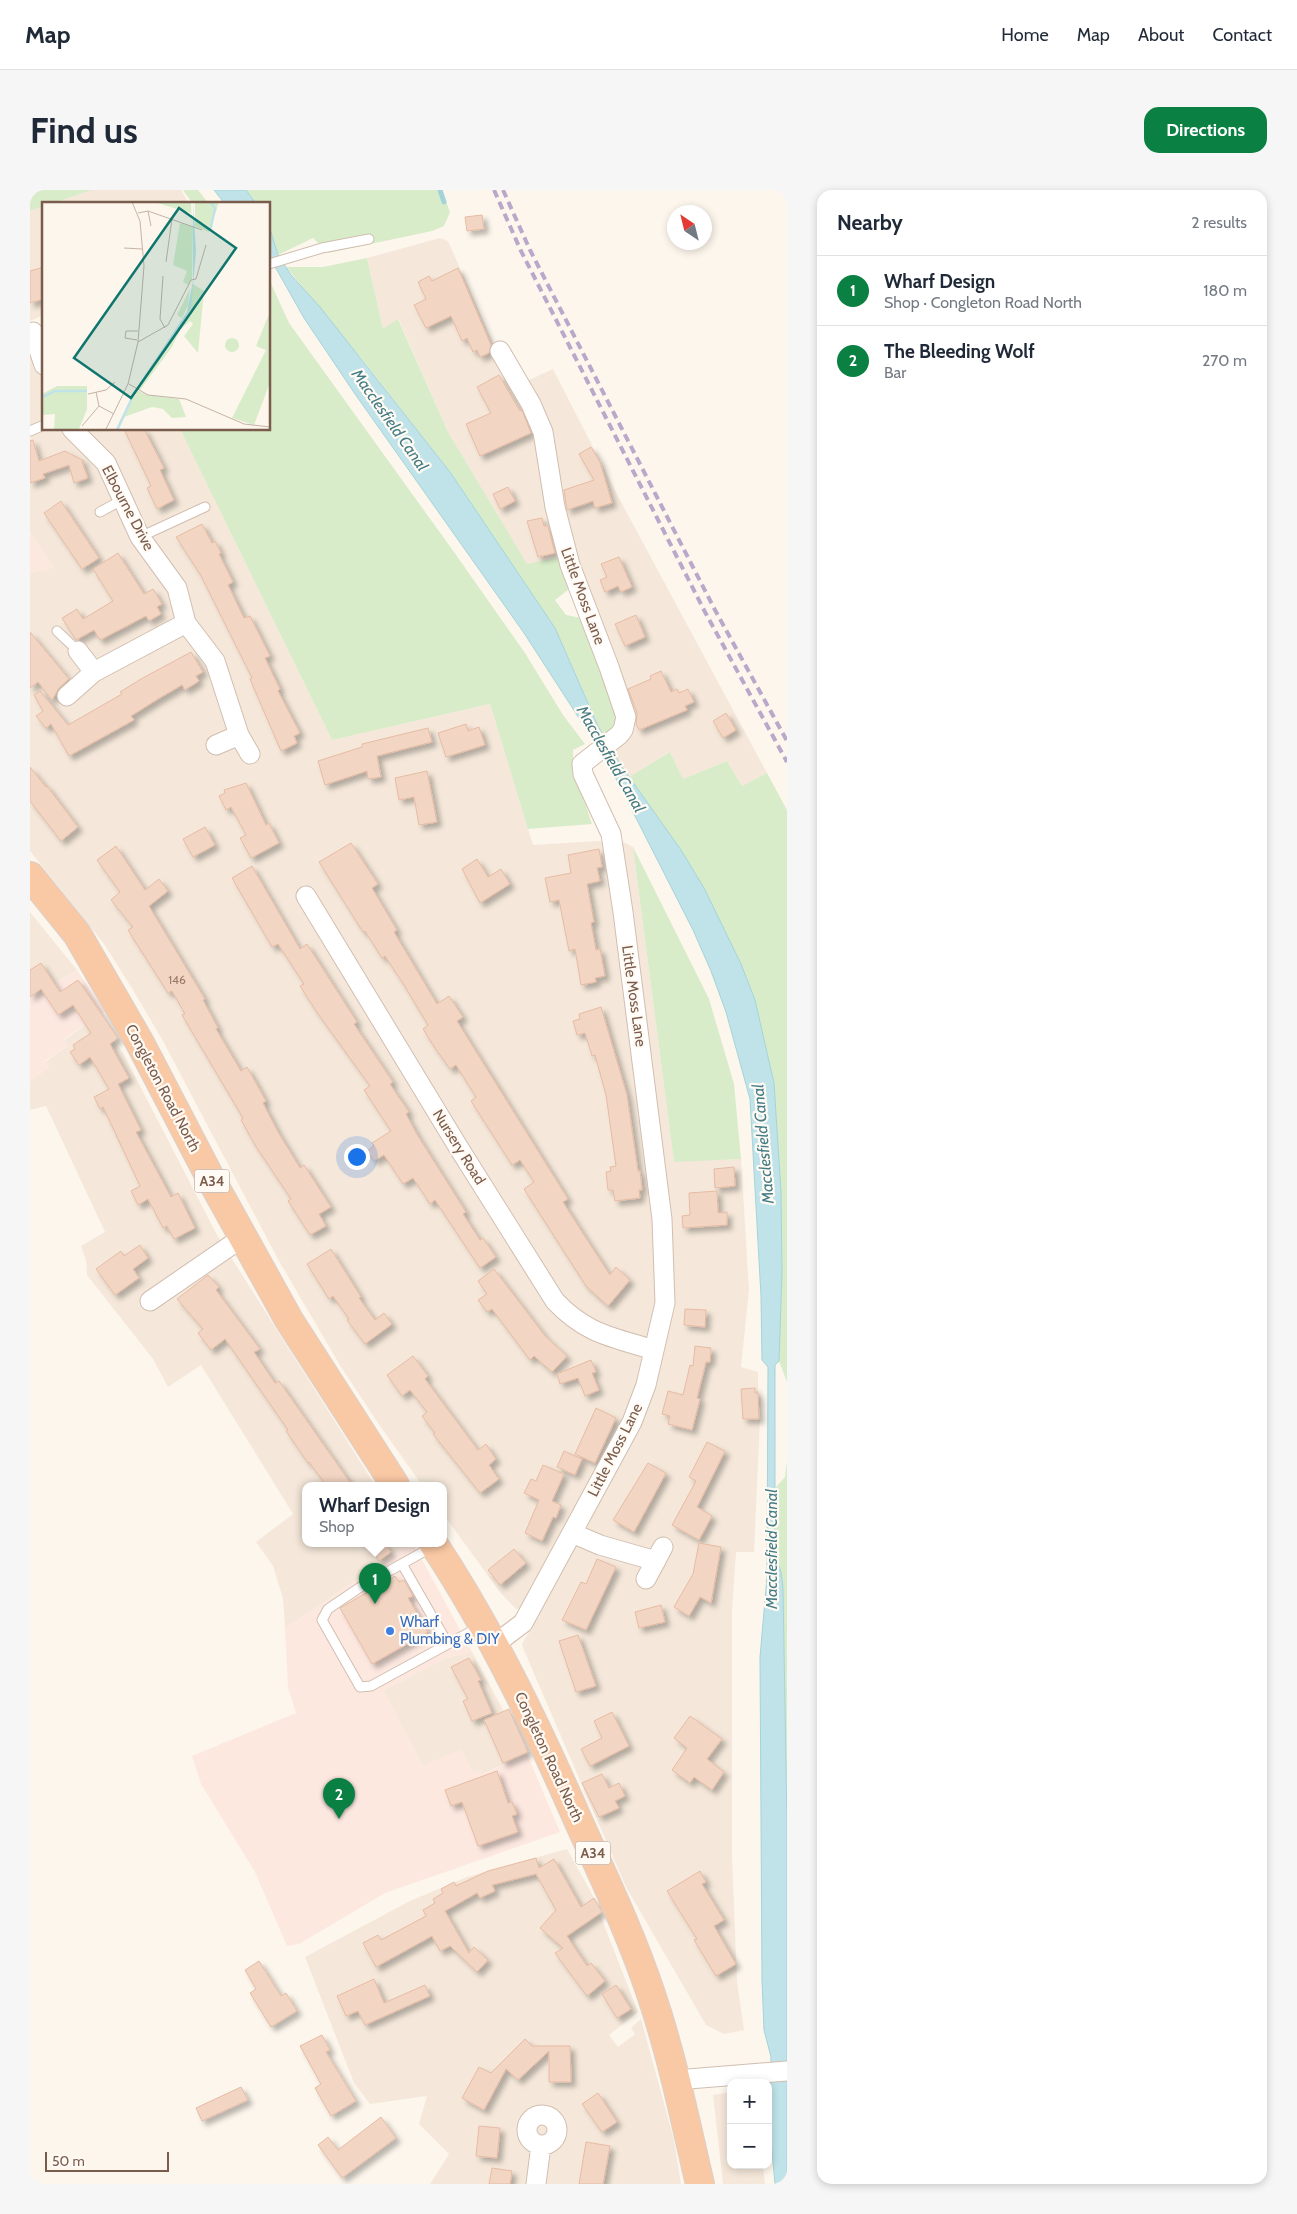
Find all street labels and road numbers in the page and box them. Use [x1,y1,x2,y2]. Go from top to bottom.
street label: Elbourne Drive [98,462,158,554]
street label: Little Moss Lane [557,545,609,647]
street label: Little Moss Lane [618,944,650,1048]
street label: Congleton Road North [122,1021,204,1155]
street label: Nursery Road [429,1106,489,1188]
road number: A34 [194,1169,230,1192]
street label: Little Moss Lane [584,1400,646,1500]
street label: Congleton Road North [511,1689,587,1825]
road number: A34 [576,1842,610,1865]

